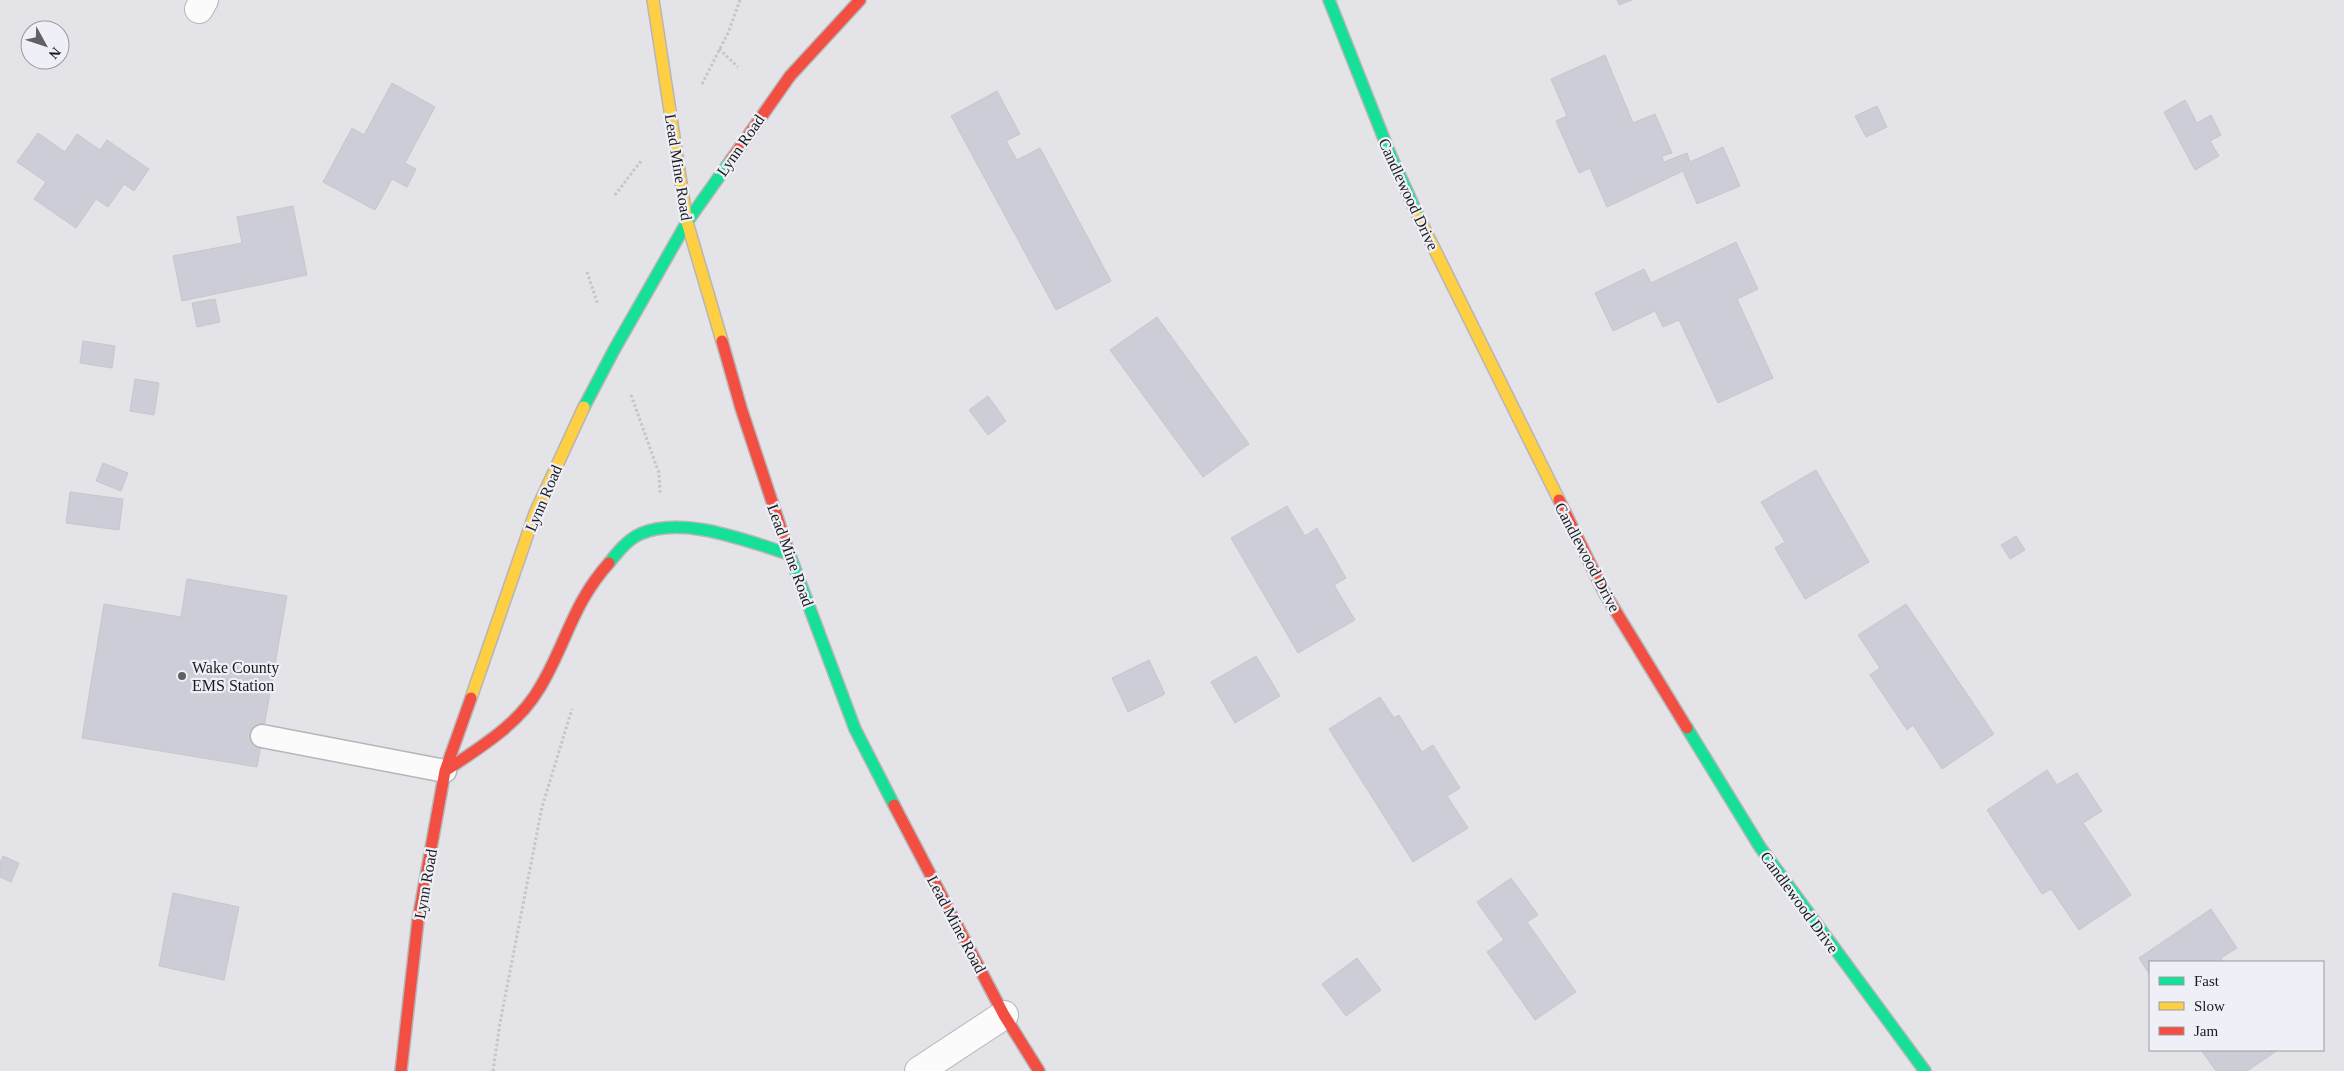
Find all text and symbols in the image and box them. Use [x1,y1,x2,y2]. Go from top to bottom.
north arrow [20,20,70,70]
text: N [46,44,64,62]
street label: Lynn Road [713,111,768,180]
street label: Lead Mine Road [662,113,695,222]
street label: Candlewood Drive [1375,136,1442,253]
street label: Lynn Road [522,462,566,534]
street label: Candlewood Drive [1552,500,1624,615]
street label: Lead Mine Road [764,502,817,609]
place label: Wake County EMS Station [192,659,279,694]
marker: Wake County EMS Station [176,670,188,682]
street label: Lynn Road [411,848,441,921]
street label: Candlewood Drive [1757,848,1842,956]
street label: Lead Mine Road [924,873,989,976]
legend [2149,961,2324,1051]
text: Fast [2194,973,2220,989]
text: Slow [2194,998,2225,1014]
text: Jam [2194,1023,2218,1039]

